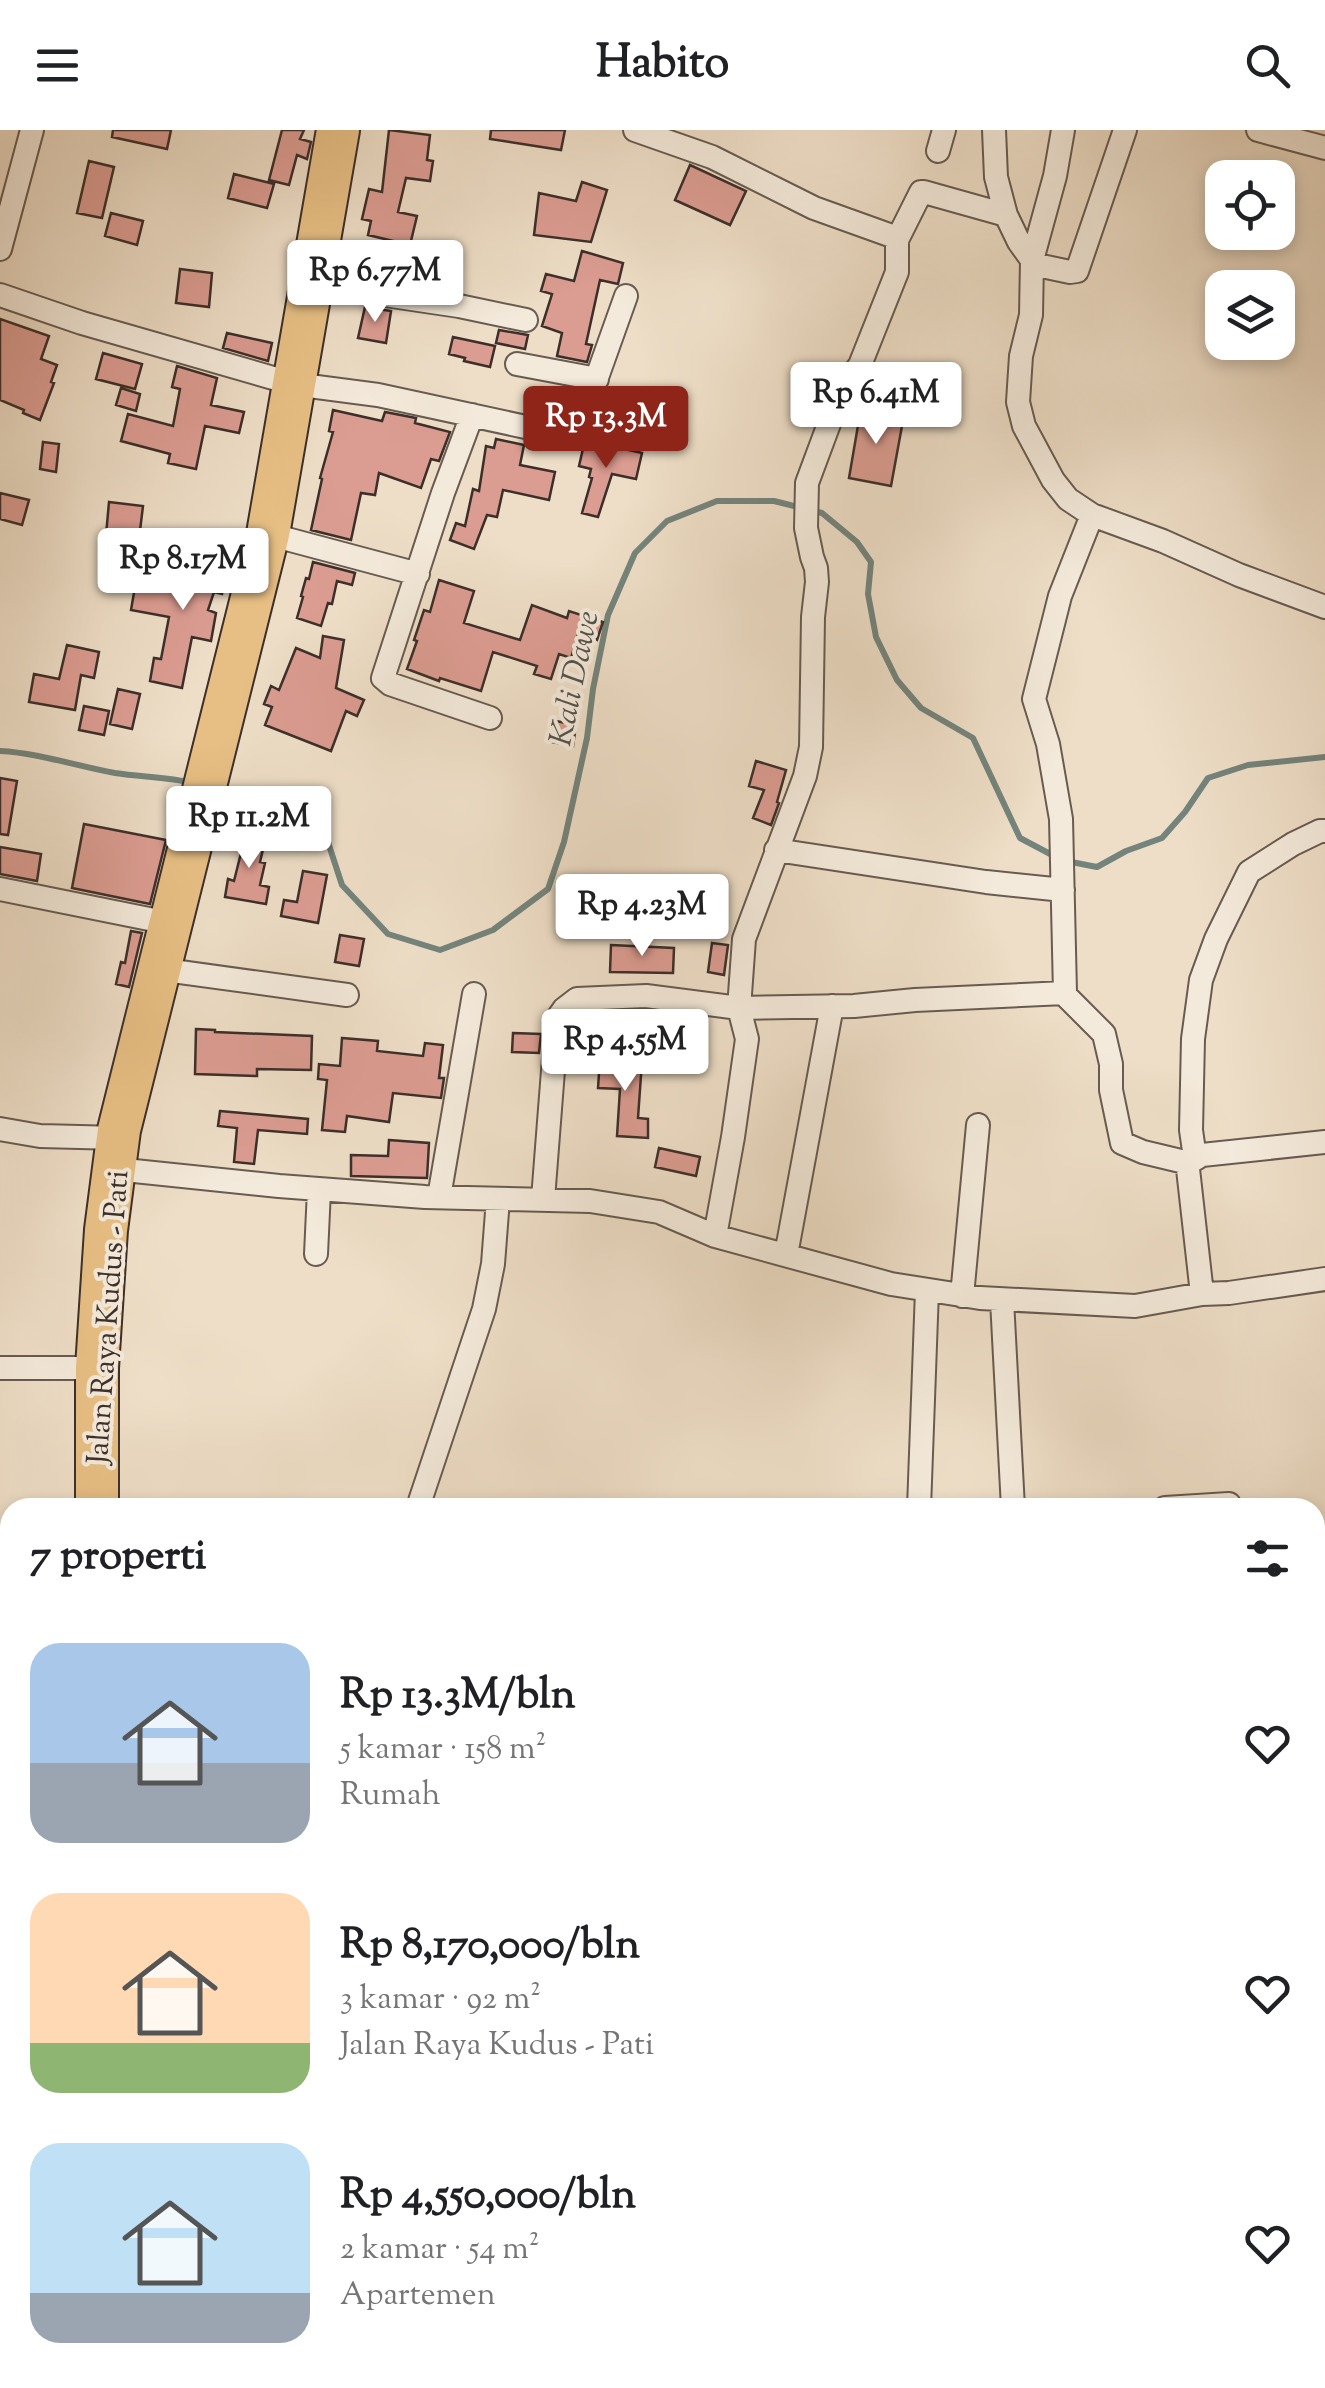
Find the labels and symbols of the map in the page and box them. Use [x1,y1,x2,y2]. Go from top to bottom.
pin: Rp 6.77M [272,240,478,325]
pin: Rp 6.41M [773,362,979,447]
pin: Rp 13.3M [503,386,709,471]
pin: Rp 8.17M [80,528,286,613]
water label: Kali Dawe [539,607,613,750]
pin: Rp 11.2M [146,786,352,871]
pin: Rp 4.23M [539,874,745,959]
pin: Rp 4.55M [522,1009,728,1094]
street label: Jalan Raya Kudus - Pati [78,1169,141,1468]

